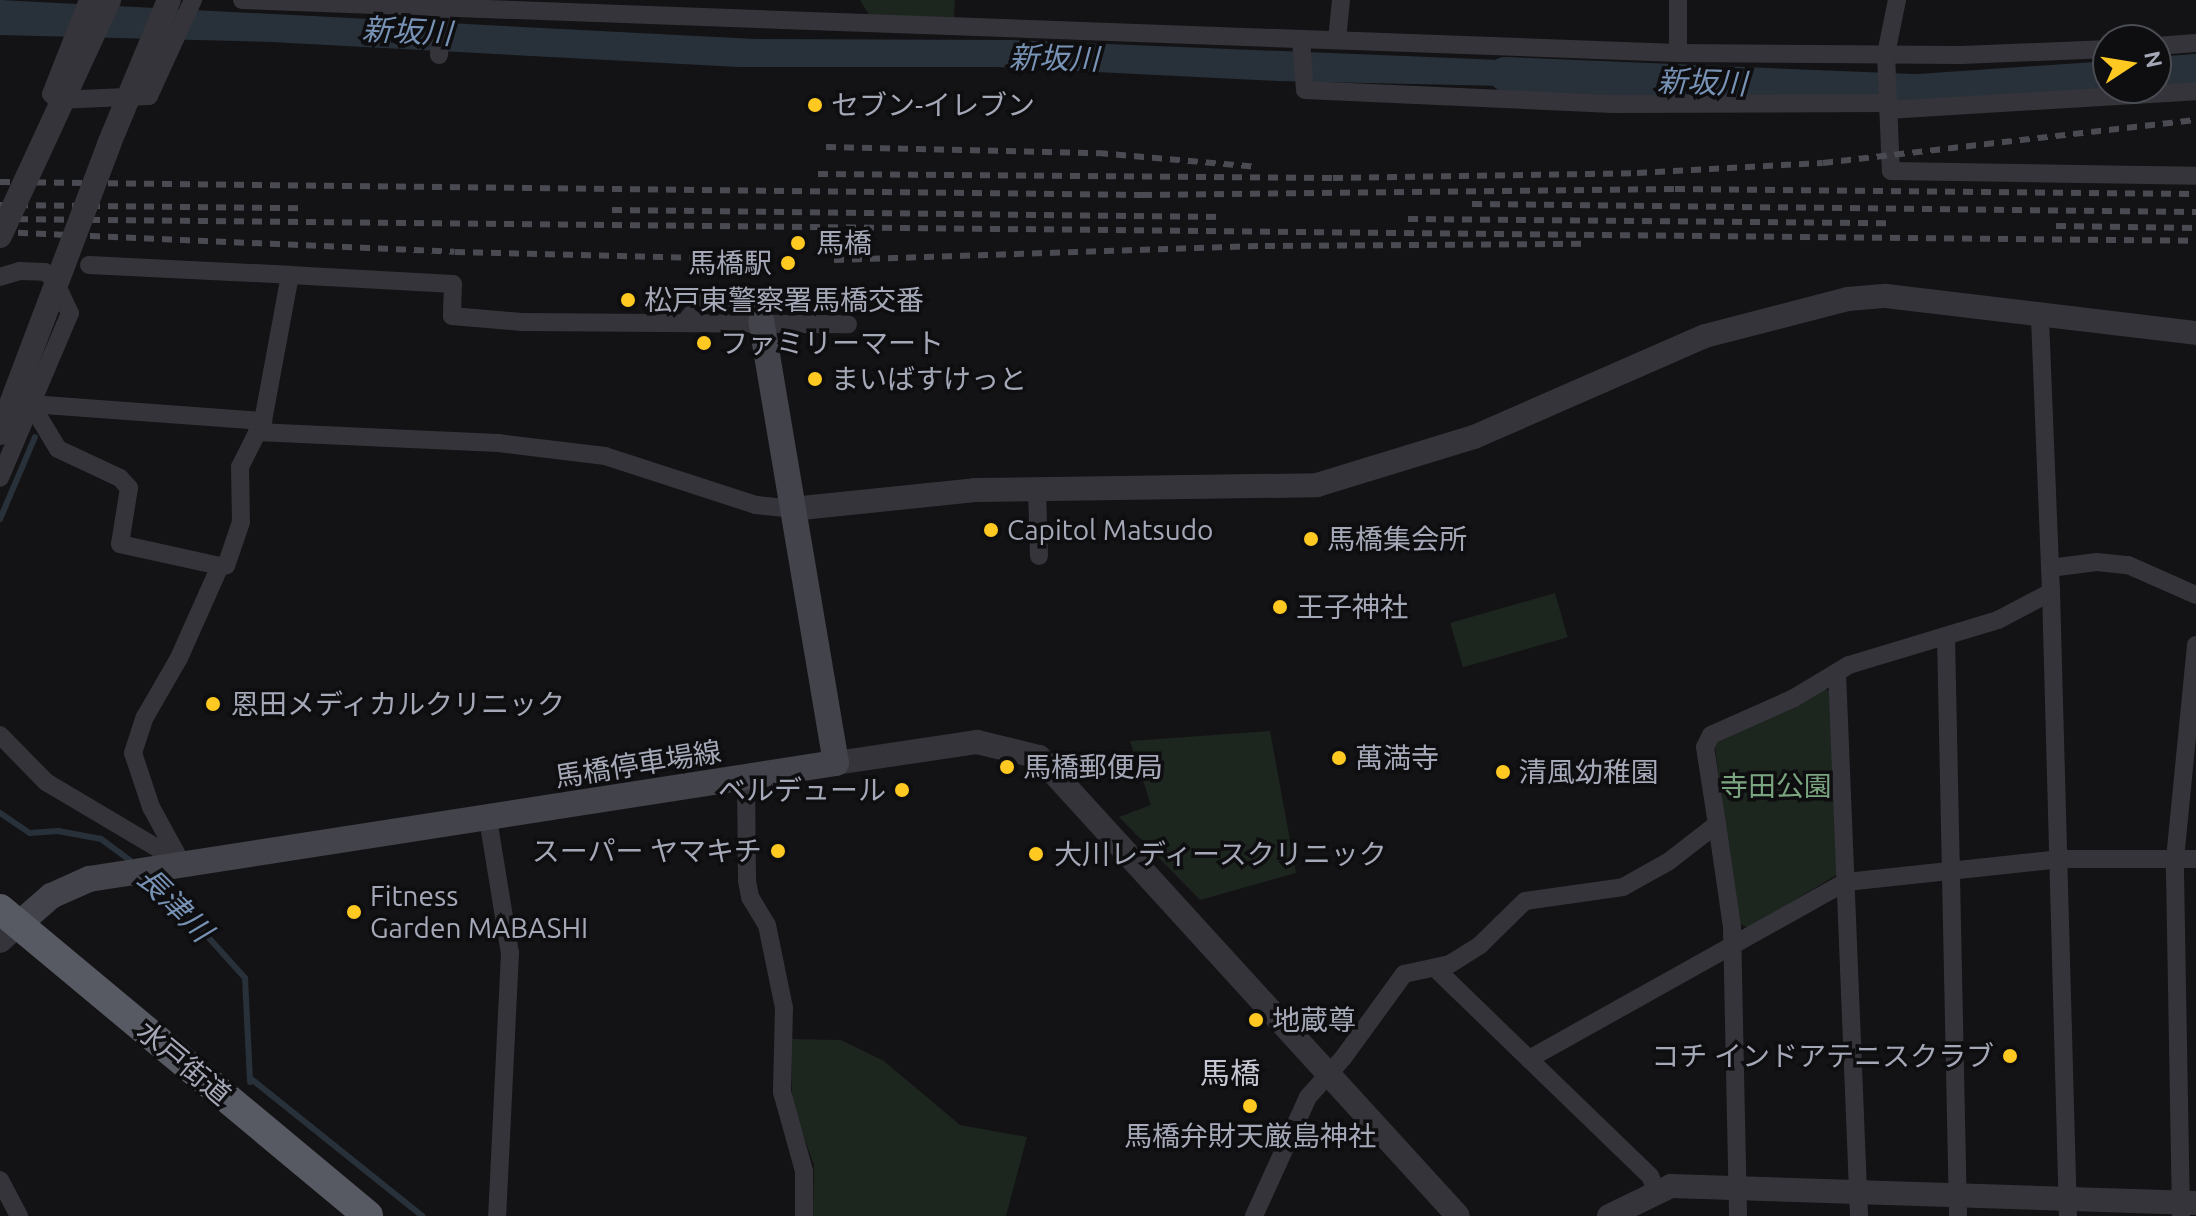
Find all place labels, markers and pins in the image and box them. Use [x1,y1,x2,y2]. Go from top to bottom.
place label: セブン-イレブン [831,88,1035,122]
marker: セブン-イレブン [806,96,824,114]
place label: 馬橋 [816,226,872,260]
marker: 馬橋 [787,232,809,254]
place label: 馬橋駅 [688,246,772,280]
marker: 馬橋駅 [779,254,797,272]
place label: 松戸東警察署馬橋交番 [644,283,924,317]
marker: 松戸東警察署馬橋交番 [619,291,637,309]
place label: ファミリーマート [720,326,944,360]
marker: ファミリーマート [695,334,713,352]
place label: まいばすけっと [831,362,1027,396]
marker: まいばすけっと [806,370,824,388]
place label: Capitol Matsudo [1007,513,1213,547]
marker: Capitol Matsudo [982,521,1000,539]
place label: 馬橋集会所 [1327,522,1467,556]
marker: 馬橋集会所 [1302,530,1320,548]
place label: 王子神社 [1296,590,1408,624]
marker: 王子神社 [1271,598,1289,616]
place label: 恩田メディカルクリニック [231,687,567,721]
marker: 恩田メディカルクリニック [202,693,224,715]
place label: 萬満寺 [1355,741,1439,775]
marker: 萬満寺 [1330,749,1348,767]
place label: 馬橋郵便局 [1023,750,1163,784]
place label: 清風幼稚園 [1519,755,1659,789]
marker: 馬橋郵便局 [998,758,1016,776]
marker: 清風幼稚園 [1494,763,1512,781]
place label: ベルデュール [718,773,886,807]
marker: ベルデュール [893,781,911,799]
place label: スーパー ヤマキチ [532,834,762,868]
place label: 大川レディースクリニック [1054,837,1390,871]
marker: スーパー ヤマキチ [769,842,787,860]
marker: 大川レディースクリニック [1025,843,1047,865]
place label: Fitness Garden MABASHI [370,879,588,945]
marker: Fitness Garden MABASHI [345,903,363,921]
place label: 地蔵尊 [1272,1003,1356,1037]
marker: 地蔵尊 [1247,1011,1265,1029]
place label: コチ インドアテニスクラブ [1652,1039,1994,1073]
marker: コチ インドアテニスクラブ [2001,1047,2019,1065]
marker: 馬橋弁財天厳島神社 [1241,1097,1259,1115]
place label: 馬橋弁財天厳島神社 [1124,1119,1376,1153]

